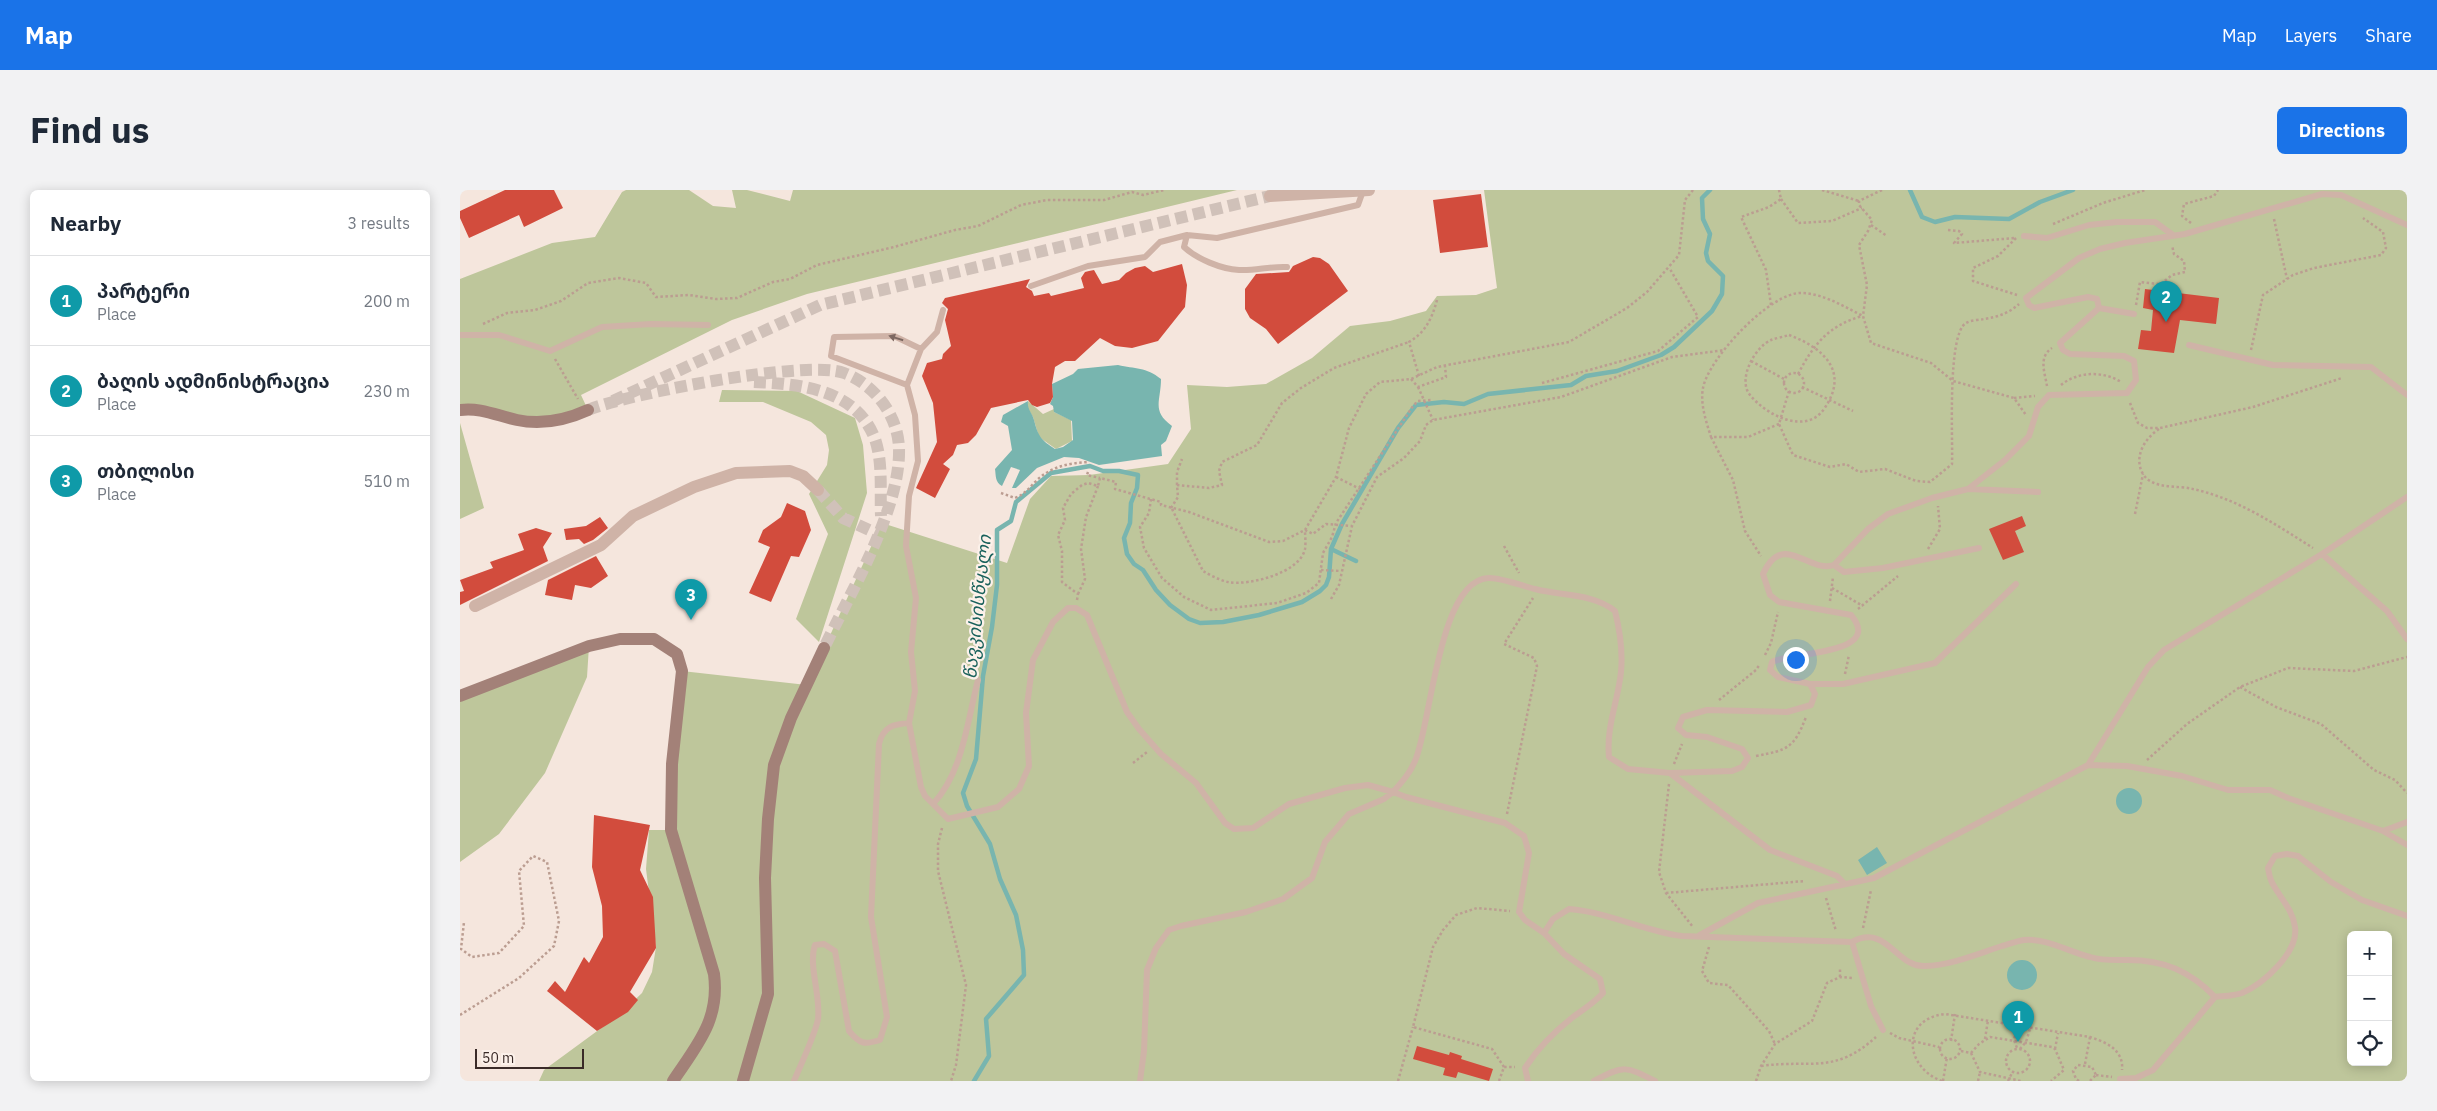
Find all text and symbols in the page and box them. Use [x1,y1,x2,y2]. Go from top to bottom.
text: Map [25,19,73,51]
text: Map [2222,24,2257,47]
text: Layers [2285,24,2337,47]
text: Share [2365,24,2412,47]
text: Find us [30,107,149,153]
button: Directions [2277,107,2407,154]
text: Nearby [50,209,121,237]
text: 3 results [347,213,410,233]
text: პარტერი [97,279,190,303]
pin: 2 [2150,281,2182,322]
text: 1 [61,291,71,311]
text: 200 m [363,291,410,311]
text: Place [97,304,136,324]
one-way arrow [889,334,904,342]
text: ბაღის ადმინისტრაცია [97,369,330,393]
text: 2 [61,381,71,401]
text: 230 m [363,381,410,401]
text: Place [97,394,136,414]
text: თბილისი [97,459,194,483]
text: 3 [61,471,71,491]
text: 510 m [363,471,410,491]
text: Place [97,484,136,504]
water label: წავკისისწყალი [958,533,996,680]
pin: 3 [675,579,707,620]
your location [1783,647,1809,673]
map controls [2347,931,2392,1066]
button: + [2347,931,2392,976]
button: − [2347,976,2392,1021]
pin: 1 [2002,1001,2034,1042]
button: locate [2347,1021,2392,1066]
scale bar [475,1046,584,1069]
text: 50 m [482,1049,514,1067]

